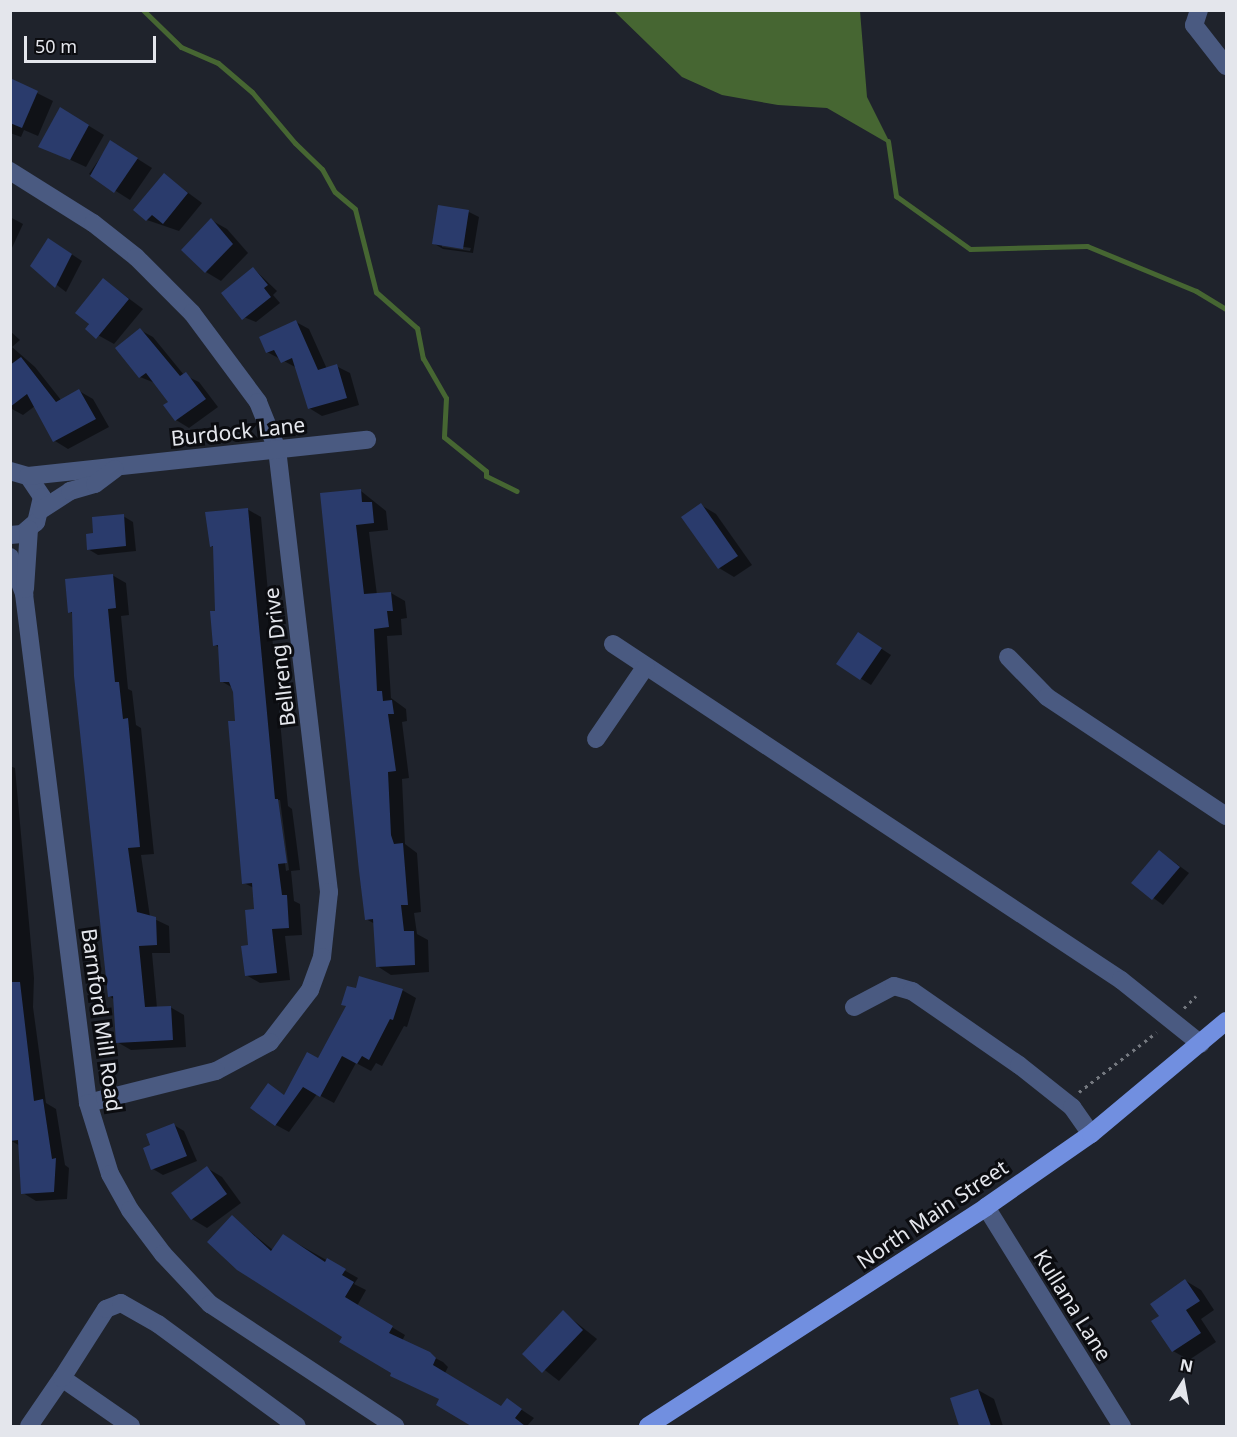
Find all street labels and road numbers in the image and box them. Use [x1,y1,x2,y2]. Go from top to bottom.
street label: Burdock Lane [170,411,306,451]
street label: Bellreng Drive [258,586,300,728]
street label: Barnford Mill Road [77,927,127,1113]
street label: North Main Street [852,1154,1012,1274]
street label: Kullana Lane [1029,1245,1117,1365]

